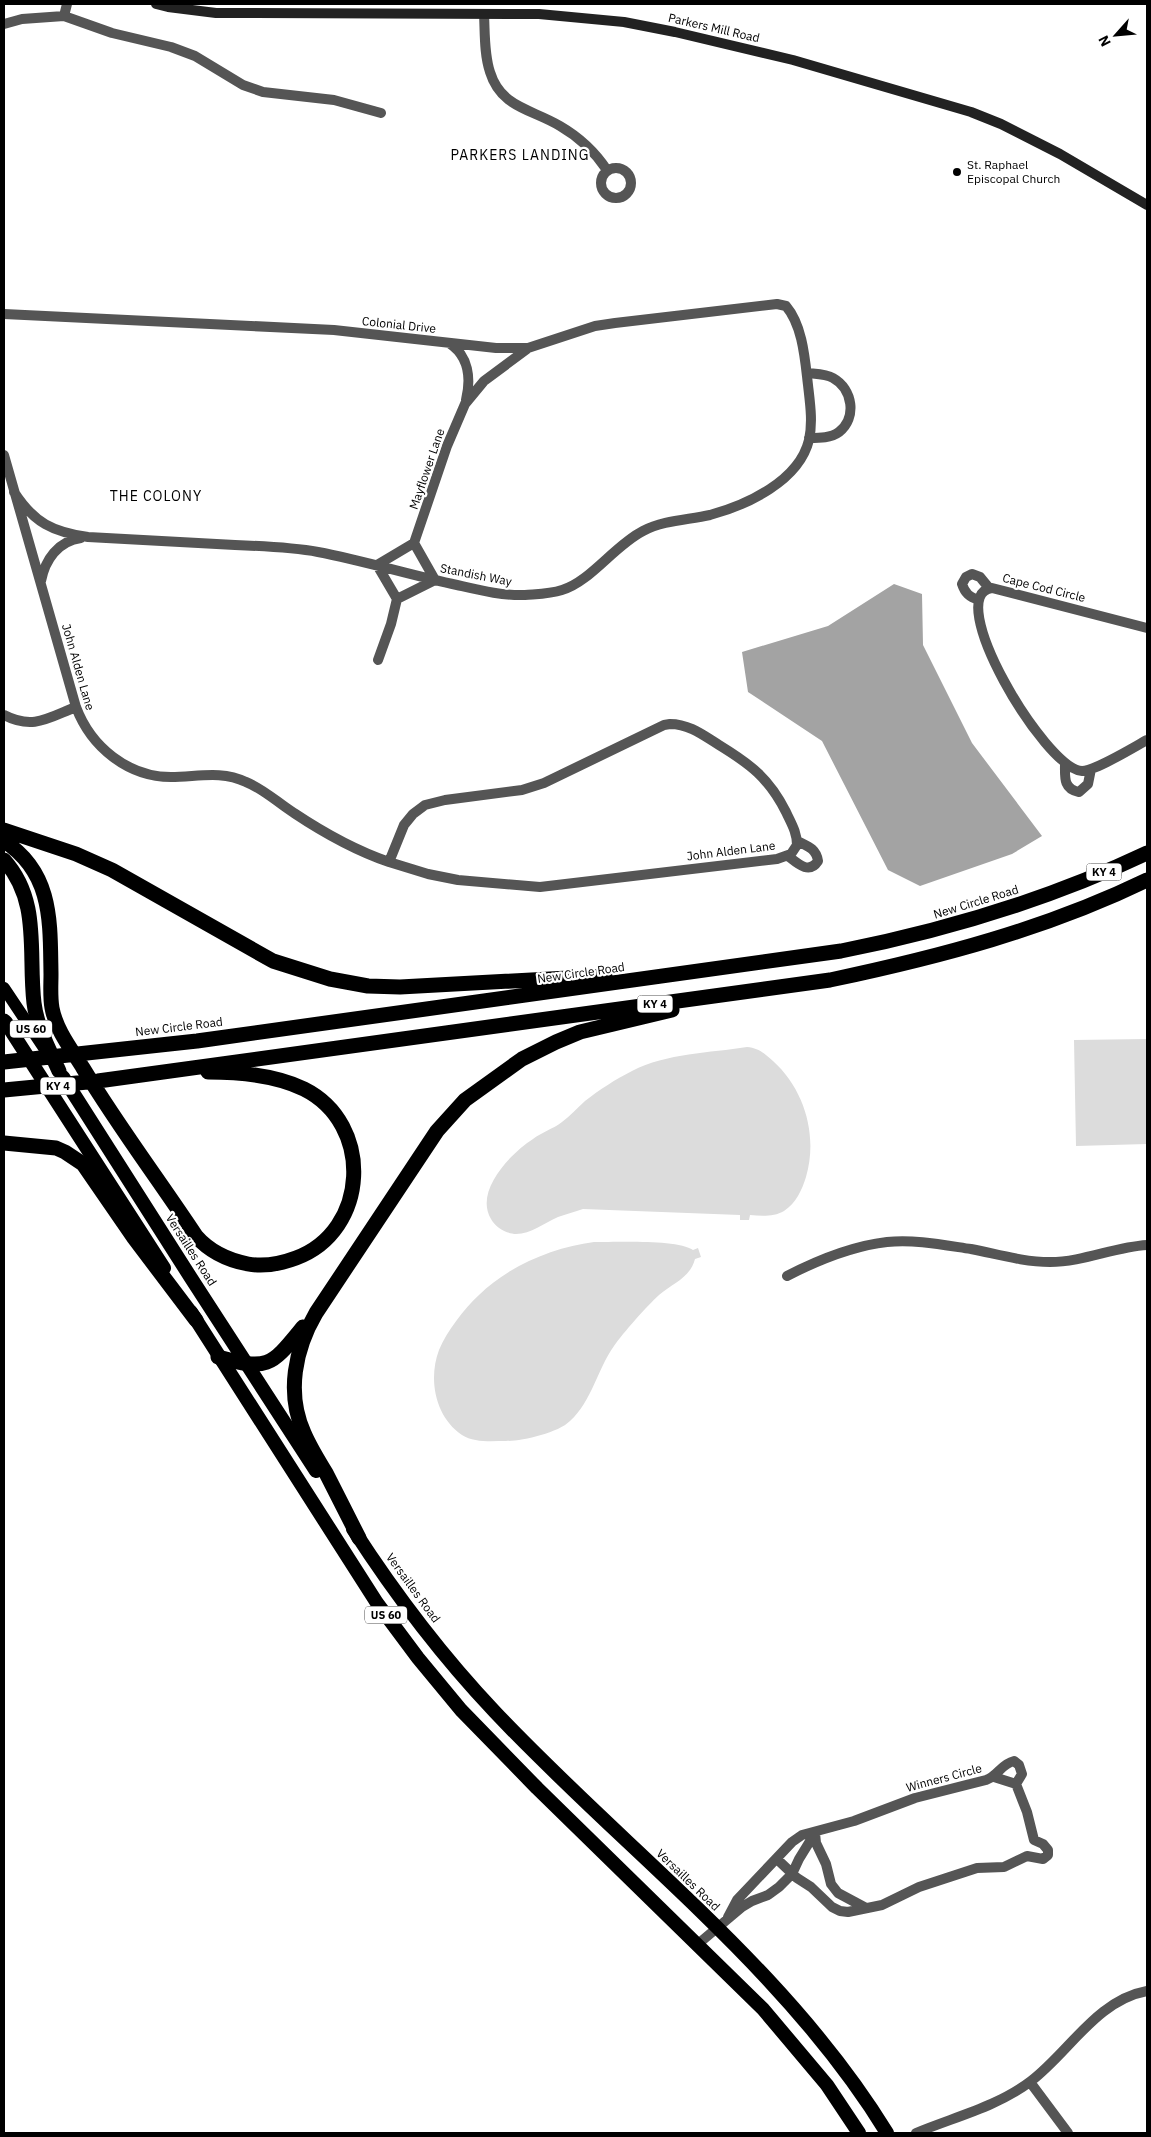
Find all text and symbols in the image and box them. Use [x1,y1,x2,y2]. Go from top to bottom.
street label: Parkers Mill Road [667,10,761,45]
north arrow [1091,10,1141,60]
text: N [1094,32,1115,50]
district label: PARKERS LANDING [451,146,590,164]
place label: St. Raphael Episcopal Church [967,157,1060,186]
marker: St. Raphael Episcopal Church [951,166,963,178]
street label: Colonial Drive [361,313,437,336]
street label: Mayflower Lane [406,426,448,511]
district label: THE COLONY [110,487,202,505]
street label: Standish Way [439,560,513,589]
street label: Cape Cod Circle [1001,570,1088,605]
street label: John Alden Lane [59,622,98,712]
street label: John Alden Lane [686,838,777,863]
road number: KY 4 [1086,864,1122,880]
street label: New Circle Road [932,881,1020,922]
street label: New Circle Road [536,959,626,986]
road number: KY 4 [638,996,672,1012]
street label: New Circle Road [134,1014,224,1039]
road number: US 60 [10,1021,52,1038]
road number: KY 4 [40,1078,76,1094]
street label: Versailles Road [163,1211,220,1288]
street label: Versailles Road [383,1550,444,1625]
road number: US 60 [365,1606,407,1624]
street label: Winners Circle [904,1760,984,1795]
street label: Versailles Road [653,1846,723,1914]

